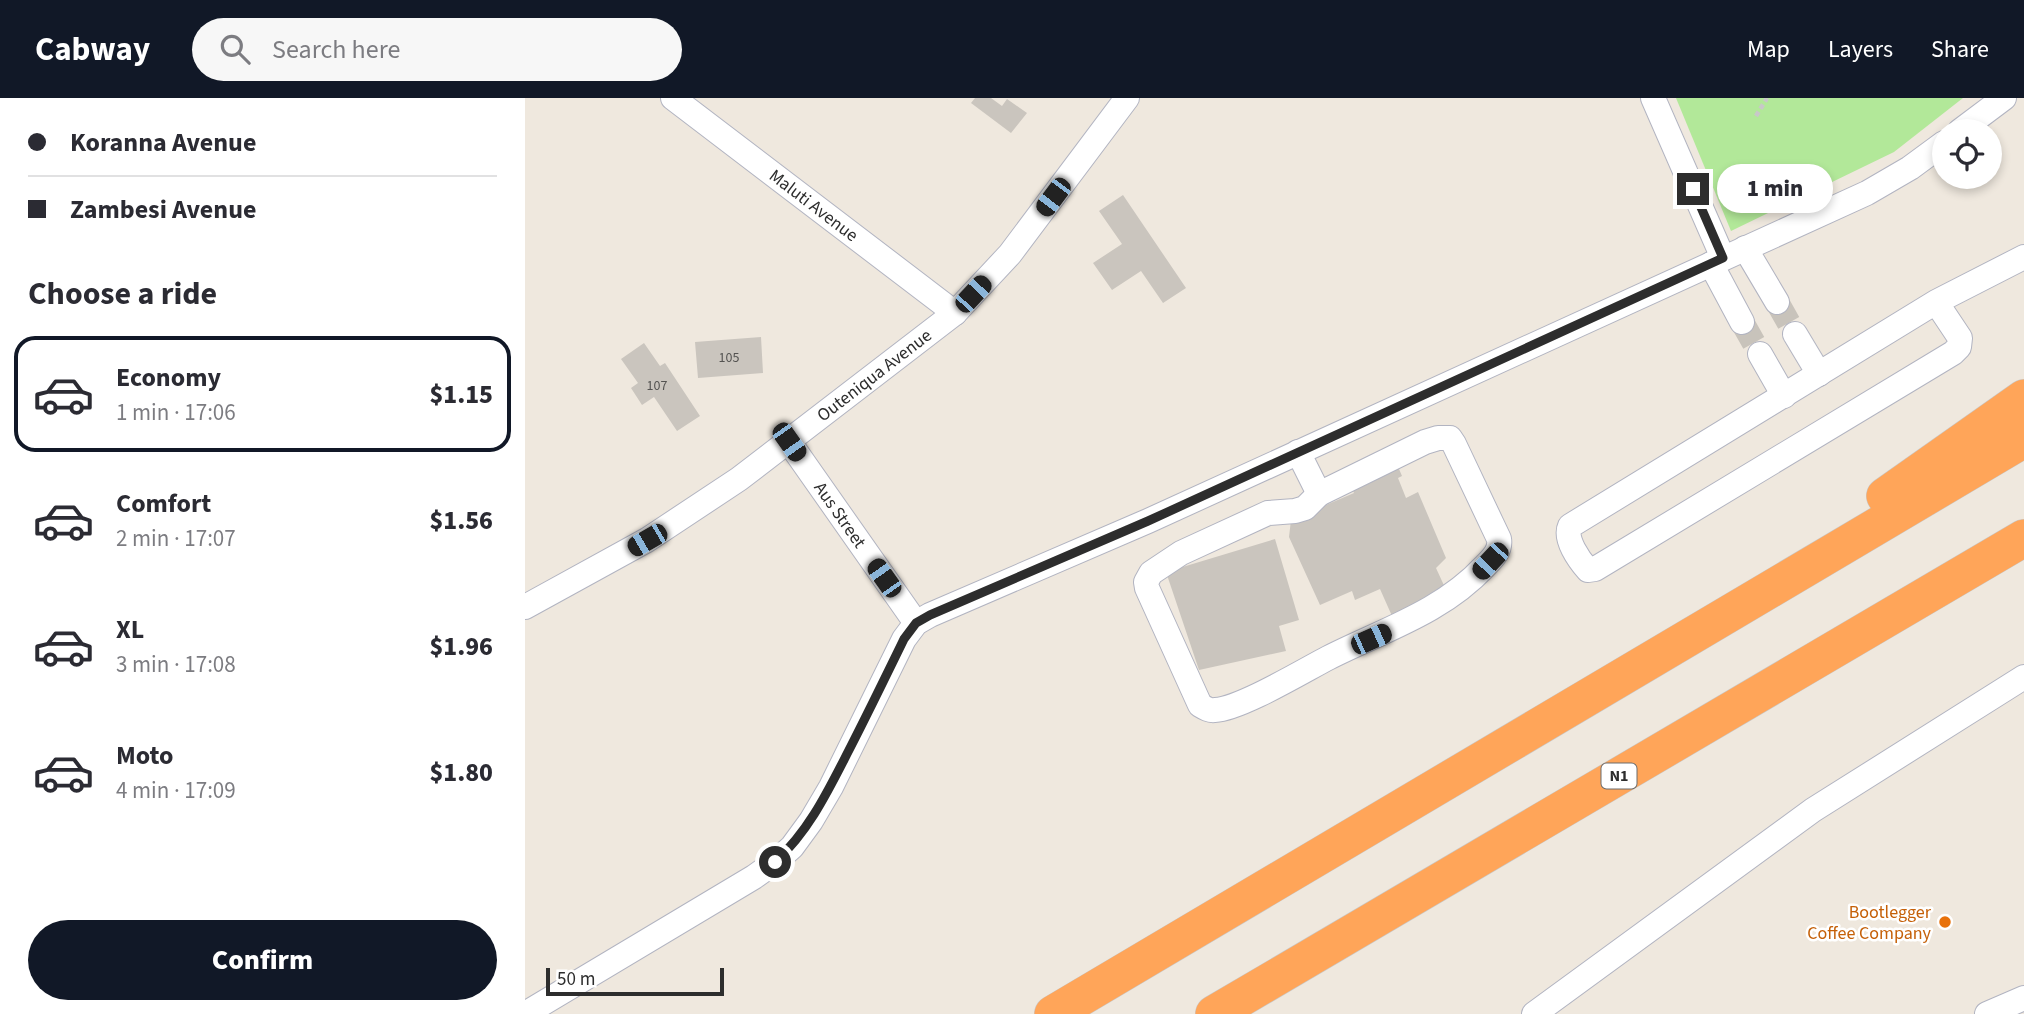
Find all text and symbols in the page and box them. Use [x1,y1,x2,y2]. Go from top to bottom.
search box [192,18,682,81]
text: Cabway [35,26,150,73]
icon: search [216,30,254,68]
text: Search here [272,31,400,68]
text: Map [1747,32,1790,67]
text: Layers [1828,32,1893,67]
text: Share [1931,32,1989,67]
map controls [1932,119,2002,189]
button: locate [1932,119,2002,189]
text: Koranna Avenue [70,124,256,161]
street label: Maluti Avenue [764,163,864,247]
callout: 1 min [1717,164,1833,214]
text: 1 min [1747,172,1803,205]
route end [1677,173,1709,205]
car [1032,174,1075,220]
text: Zambesi Avenue [70,191,256,228]
text: Choose a ride [28,271,217,317]
car [951,271,996,317]
street label: Outeniqua Avenue [811,323,937,427]
house number: 105 [719,348,739,368]
text: Economy [116,359,221,396]
icon: car [32,363,95,426]
text: $1.15 [429,376,493,413]
house number: 107 [647,376,667,396]
text: 1 min · 17:06 [116,396,236,429]
car [769,419,810,465]
street label: Aus Street [808,477,872,553]
text: Comfort [116,485,211,522]
icon: car [32,489,95,552]
text: $1.56 [429,502,493,539]
car [624,520,671,560]
text: 2 min · 17:07 [116,522,236,555]
car [1468,538,1513,584]
car [864,555,905,601]
text: XL [116,611,144,648]
icon: car [32,615,95,678]
car [1348,621,1395,657]
text: $1.96 [429,628,493,665]
text: 3 min · 17:08 [116,648,236,681]
text: Moto [116,737,173,774]
icon: car [32,741,95,804]
text: $1.80 [429,754,493,791]
road number: N1 [1601,764,1637,789]
text: 4 min · 17:09 [116,774,236,807]
route start [759,846,791,878]
place label: Bootlegger Coffee Company [1807,900,1932,946]
marker: Bootlegger Coffee Company [1937,914,1953,930]
button: Confirm [28,920,497,1000]
scale bar [546,965,725,997]
text: 50 m [557,966,595,993]

